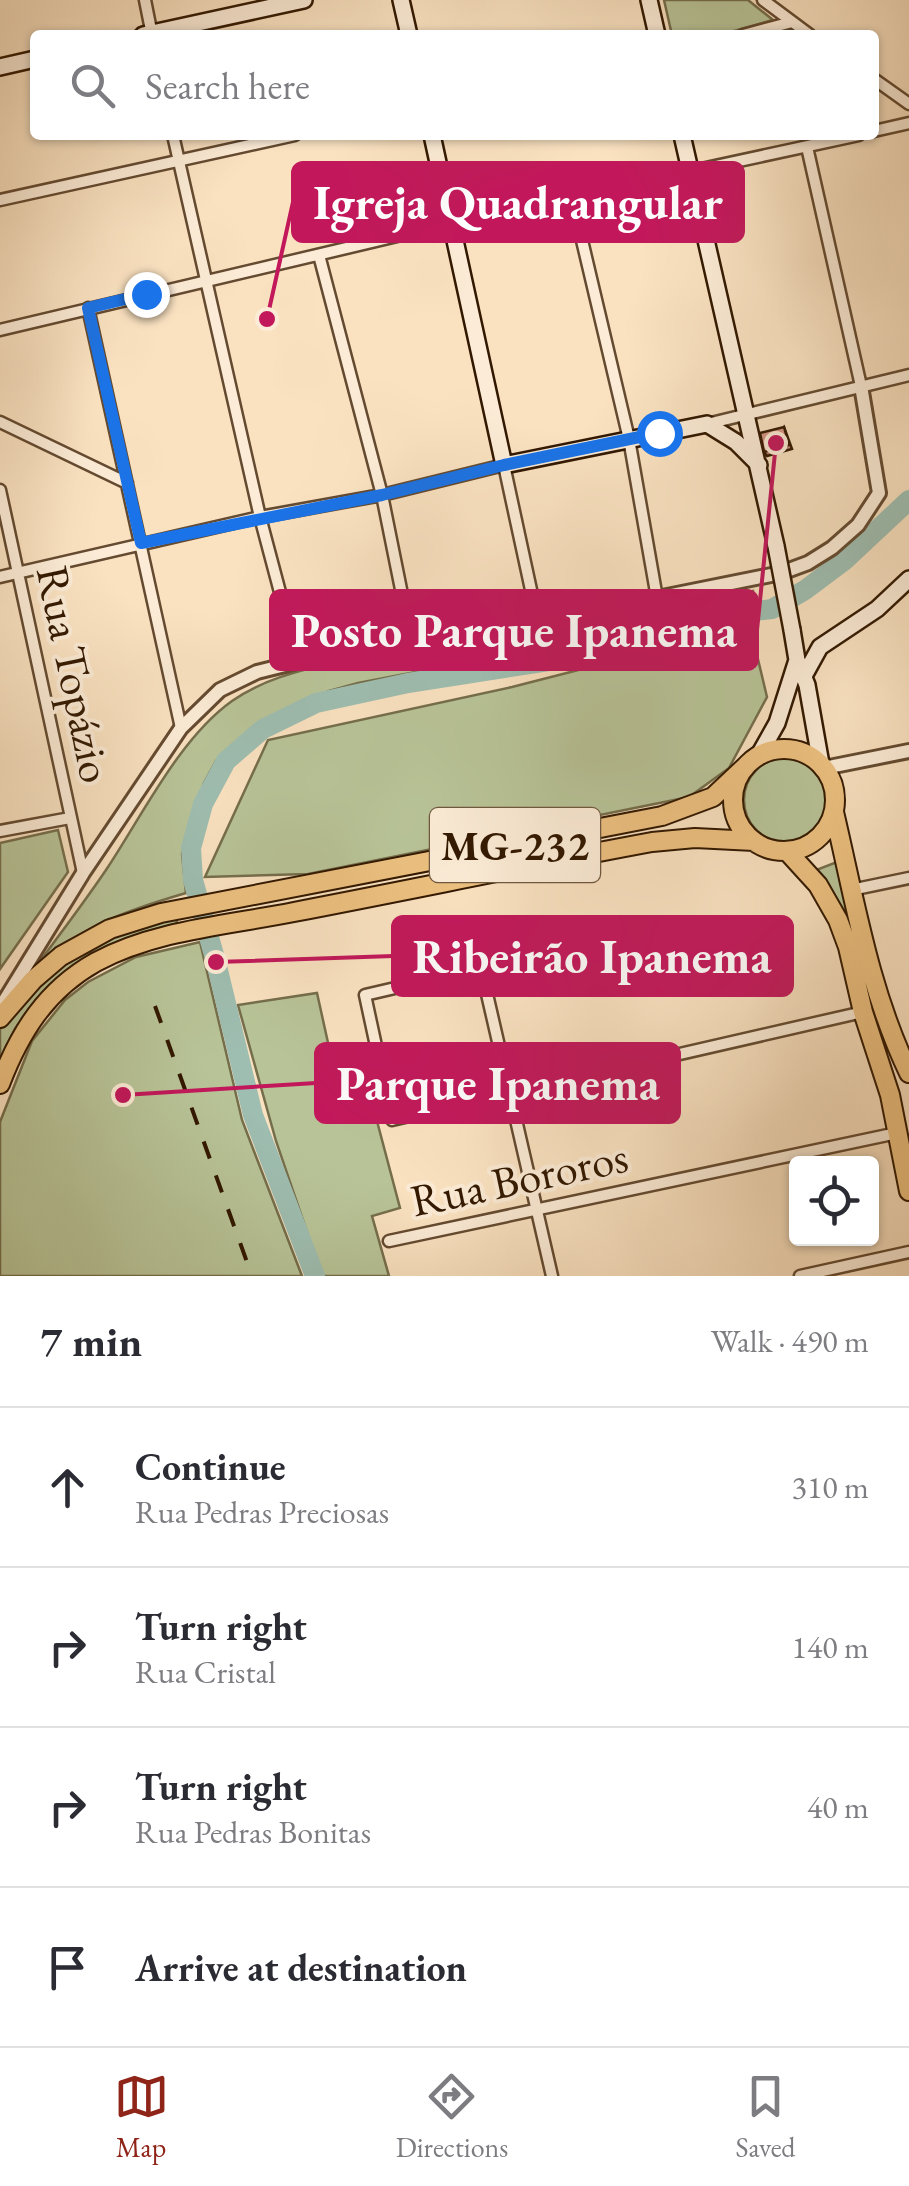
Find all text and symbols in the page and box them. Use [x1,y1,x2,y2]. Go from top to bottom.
search box [30,30,879,140]
icon: search [65,58,120,113]
text: Search here [145,61,310,110]
callout: Igreja Quadrangular [293,163,743,241]
text: Igreja Quadrangular [313,171,723,233]
route end [124,272,170,318]
route start [637,411,683,457]
street label: Rua Topázio [24,560,126,788]
callout: Posto Parque Ipanema [271,591,757,669]
text: Posto Parque Ipanema [291,599,738,661]
road number: MG-232 [430,808,600,882]
callout: Ribeirão Ipanema [393,917,792,995]
text: Ribeirão Ipanema [413,925,772,987]
callout: Parque Ipanema [316,1044,679,1122]
text: Parque Ipanema [336,1052,661,1114]
street label: Rua Bororos [405,1127,633,1229]
map controls [789,1156,879,1246]
button: locate [789,1156,879,1246]
text: 7 min [40,1314,142,1369]
text: Walk · 490 m [711,1320,869,1362]
text: Continue [135,1442,286,1491]
icon: ahead [40,1460,95,1515]
text: 310 m [792,1466,869,1508]
text: Rua Pedras Preciosas [135,1491,389,1533]
text: Turn right [135,1602,307,1651]
icon: right [40,1620,95,1675]
text: 140 m [792,1626,869,1668]
text: Rua Cristal [135,1651,276,1693]
text: Turn right [135,1762,307,1811]
icon: right [40,1780,95,1835]
text: 40 m [807,1786,869,1828]
text: Rua Pedras Bonitas [135,1811,371,1853]
icon: arrive [40,1940,95,1995]
text: Arrive at destination [135,1943,467,1992]
tab: Map [114,2069,169,2165]
tab: Directions [396,2069,508,2165]
tab: Saved [735,2069,795,2165]

